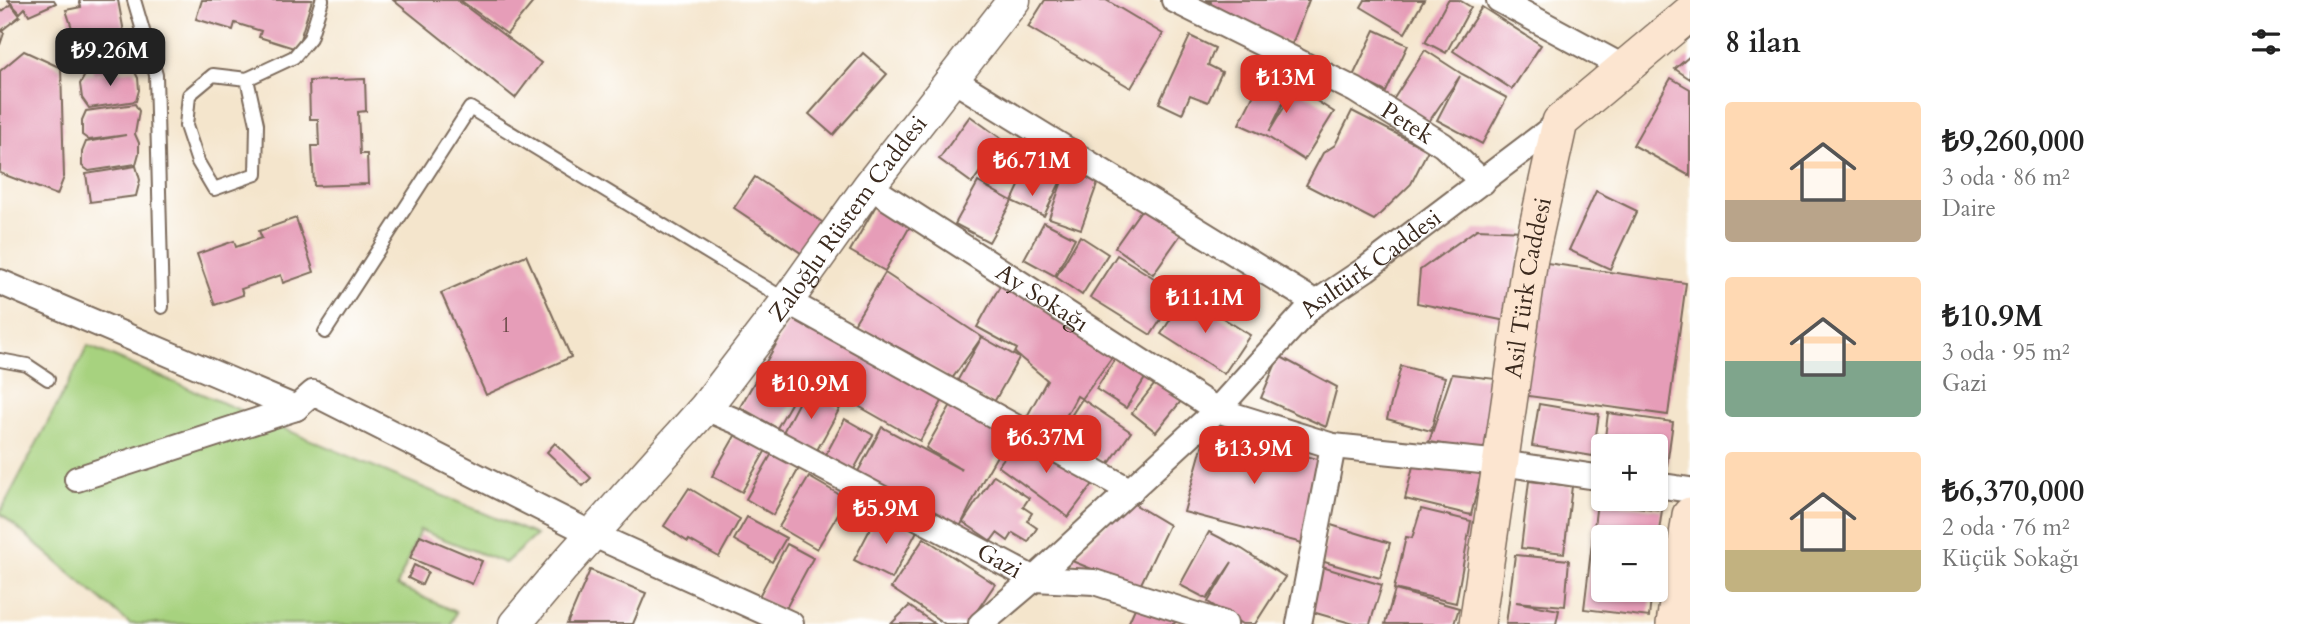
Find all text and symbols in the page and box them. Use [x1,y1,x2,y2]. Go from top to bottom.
text: 8 ilan [1725,22,1801,63]
icon: filters [2247,23,2285,61]
pin: ₺9.26M [53,28,167,88]
text: ₺9.26M [71,35,149,66]
pin: ₺13M [1245,55,1327,115]
text: ₺13M [1256,62,1316,93]
street label: Petek [1375,94,1440,152]
street label: Zaloğlu Rüstem Caddesi [761,108,935,329]
text: ₺9,260,000 [1942,121,2084,162]
icon: home [1781,130,1865,214]
pin: ₺6.71M [975,138,1089,198]
text: ₺6.71M [993,145,1071,176]
text: 3 oda · 86 m² [1942,162,2070,193]
text: Daire [1942,193,1996,224]
street label: Asil Türk Caddesi [1497,194,1560,381]
street label: Asıltürk Caddesi [1292,202,1448,325]
street label: Ay Sokağı [989,256,1095,340]
pin: ₺11.1M [1148,276,1262,335]
text: ₺11.1M [1166,282,1244,313]
text: ₺10.9M [1942,296,2043,337]
icon: home [1781,305,1865,389]
house number: 1 [501,311,511,340]
text: 3 oda · 95 m² [1942,337,2070,368]
pin: ₺10.9M [754,362,868,421]
text: ₺10.9M [772,368,850,399]
text: Gazi [1942,368,1987,399]
pin: ₺6.37M [989,416,1103,475]
text: ₺6.37M [1007,422,1085,453]
pin: ₺13.9M [1197,426,1311,486]
text: ₺13.9M [1215,433,1293,464]
map controls [1591,434,1668,602]
button: + [1591,434,1668,511]
text: ₺6,370,000 [1942,471,2084,512]
icon: home [1781,480,1865,564]
pin: ₺5.9M [837,486,935,546]
text: ₺5.9M [853,493,919,524]
text: 2 oda · 76 m² [1942,512,2070,543]
button: − [1591,525,1668,602]
street label: Gazi [971,536,1028,587]
text: Küçük Sokağı [1942,543,2079,574]

